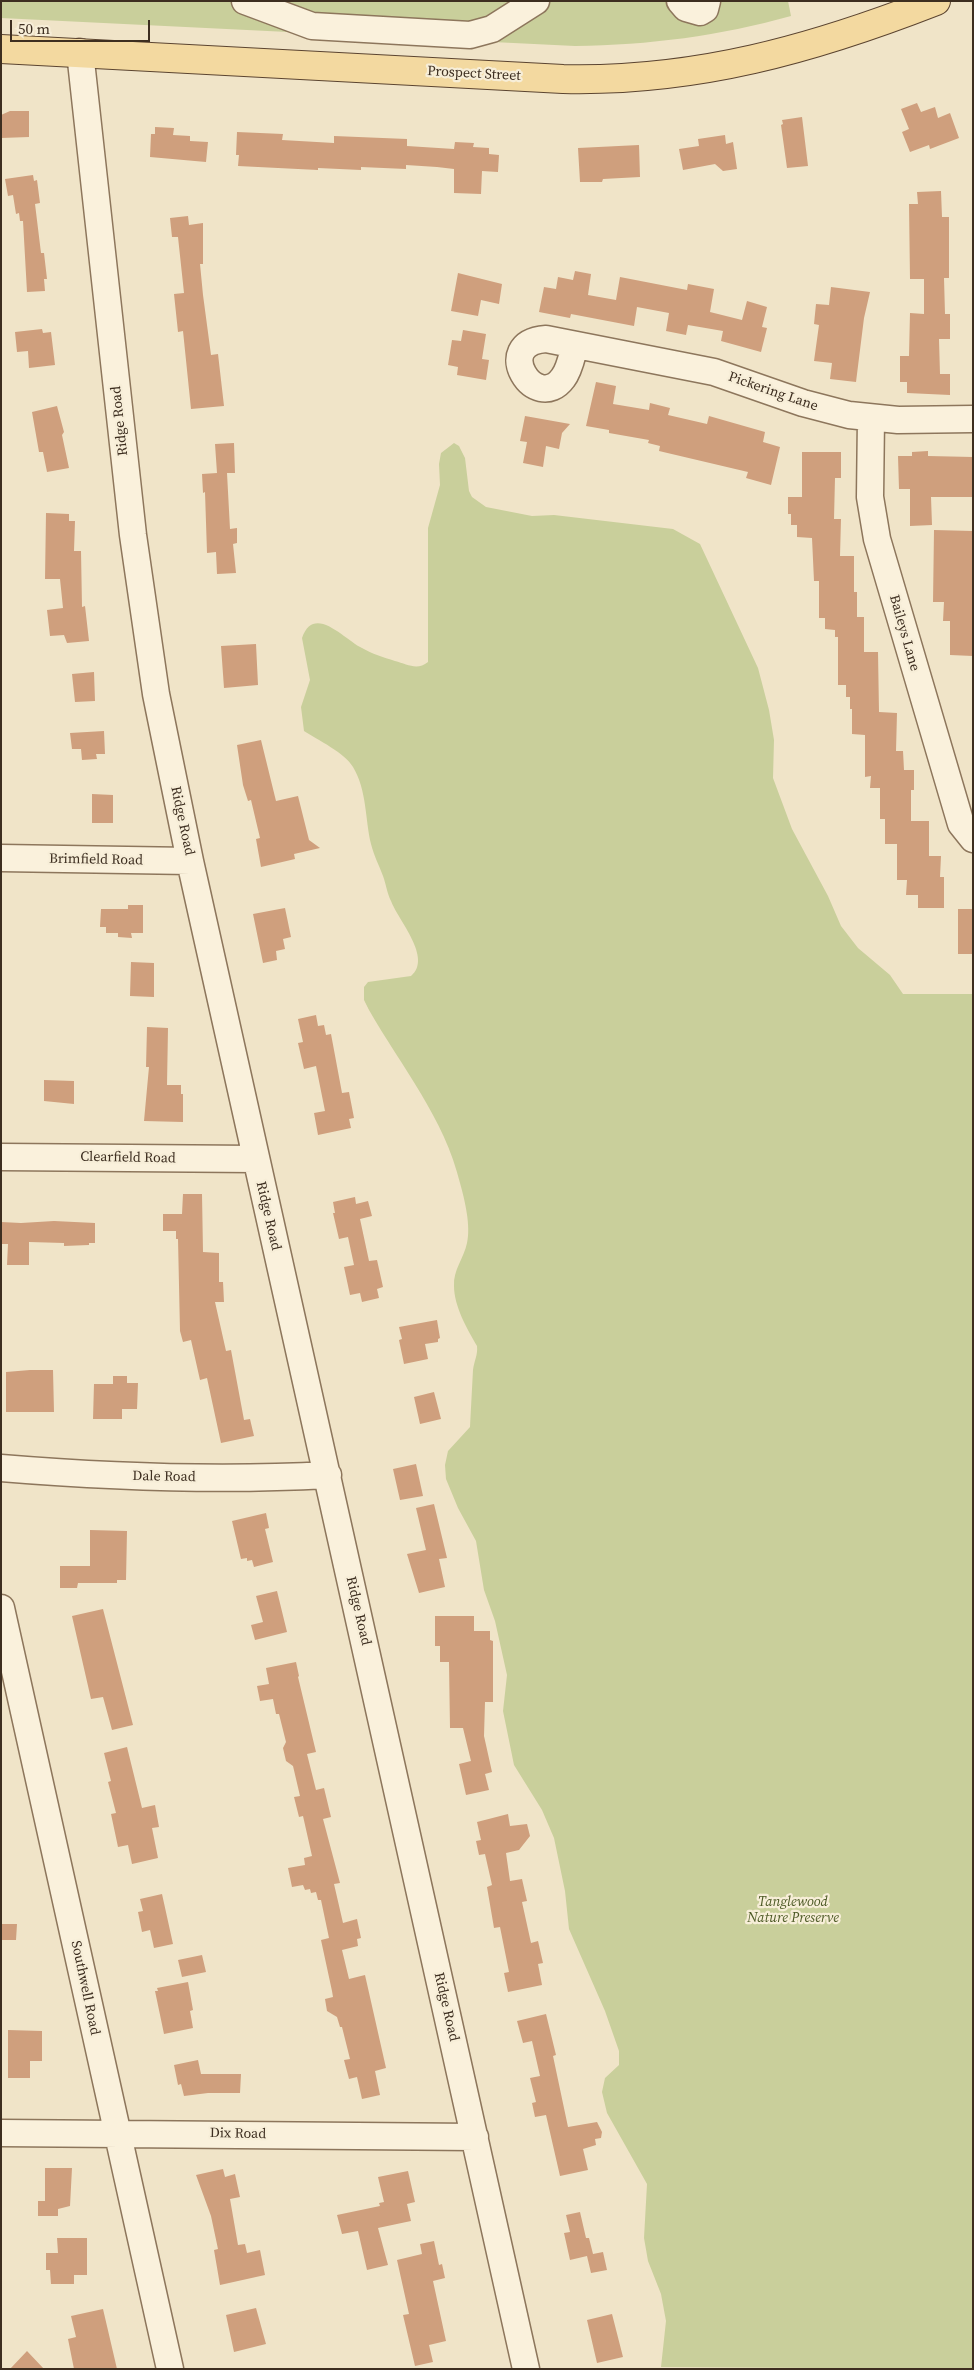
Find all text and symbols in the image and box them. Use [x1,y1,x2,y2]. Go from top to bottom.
scale bar [12,10,152,42]
text: 50 m [18,18,50,39]
street label: Prospect Street [427,63,521,85]
street label: Pickering Lane [726,369,820,415]
street label: Ridge Road [108,385,132,457]
street label: Baileys Lane [885,593,923,673]
street label: Ridge Road [166,785,198,857]
street label: Brimfield Road [49,851,143,869]
street label: Clearfield Road [80,1149,176,1167]
street label: Ridge Road [252,1180,284,1252]
street label: Dale Road [132,1468,196,1486]
street label: Ridge Road [342,1575,374,1647]
park label: Tanglewood Nature Preserve [747,1894,839,1926]
street label: Southwell Road [67,1939,103,2037]
street label: Ridge Road [430,1971,462,2043]
street label: Dix Road [210,2125,266,2143]

